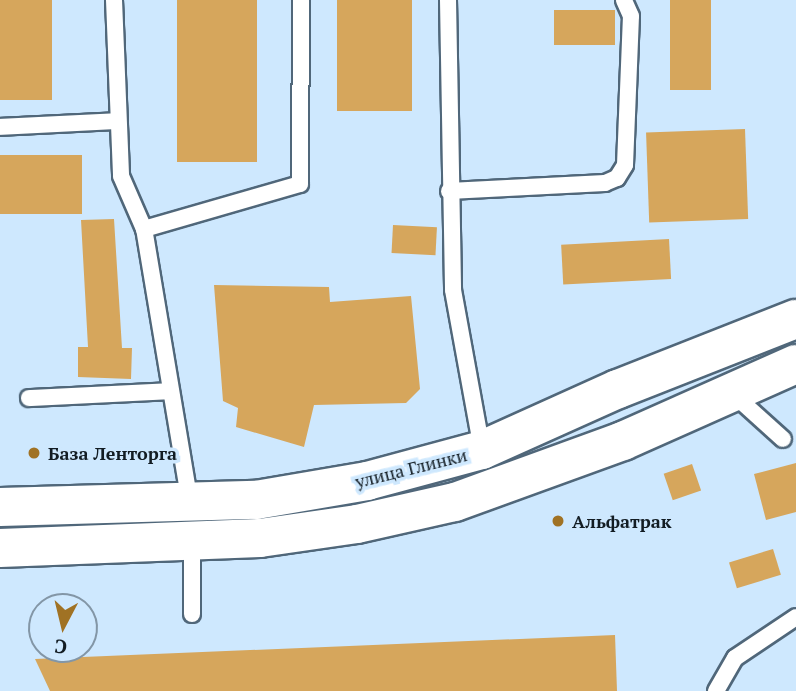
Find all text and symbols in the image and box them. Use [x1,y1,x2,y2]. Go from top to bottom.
place label: База Ленторга [48,442,177,464]
street label: улица Глинки [353,444,469,492]
marker: База Ленторга [26,445,42,461]
place label: Альфатрак [572,510,672,532]
marker: Альфатрак [550,513,566,529]
north arrow [28,593,98,663]
text: С [53,634,68,661]

